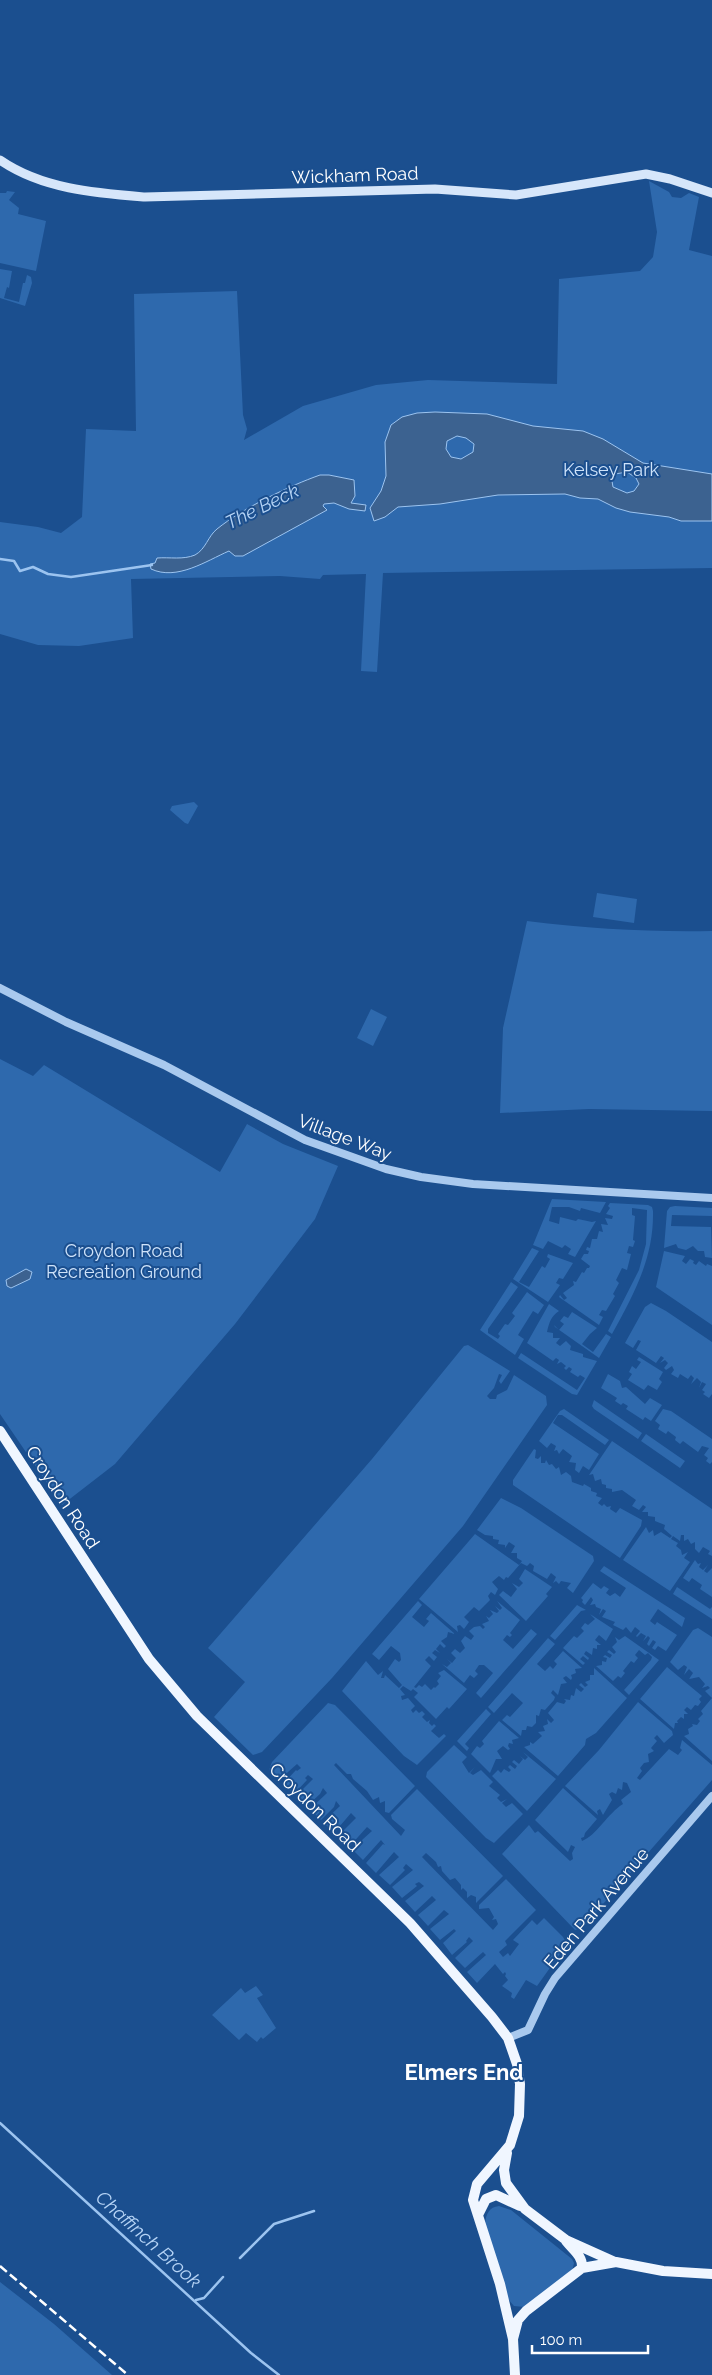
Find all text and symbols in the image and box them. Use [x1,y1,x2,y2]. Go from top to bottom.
street label: Wickham Road [291,162,419,188]
park label: Kelsey Park [563,459,660,480]
water label: The Beck [222,479,302,533]
street label: Village Way [295,1110,395,1165]
park label: Croydon Road Recreation Ground [46,1240,202,1282]
street label: Croydon Road [22,1442,104,1552]
street label: Croydon Road [265,1758,365,1856]
street label: Eden Park Avenue [539,1843,653,1973]
district label: Elmers End [404,2059,524,2085]
water label: Chaffinch Brook [92,2186,206,2292]
scale bar [532,2322,648,2354]
text: 100 m [540,2331,582,2349]

